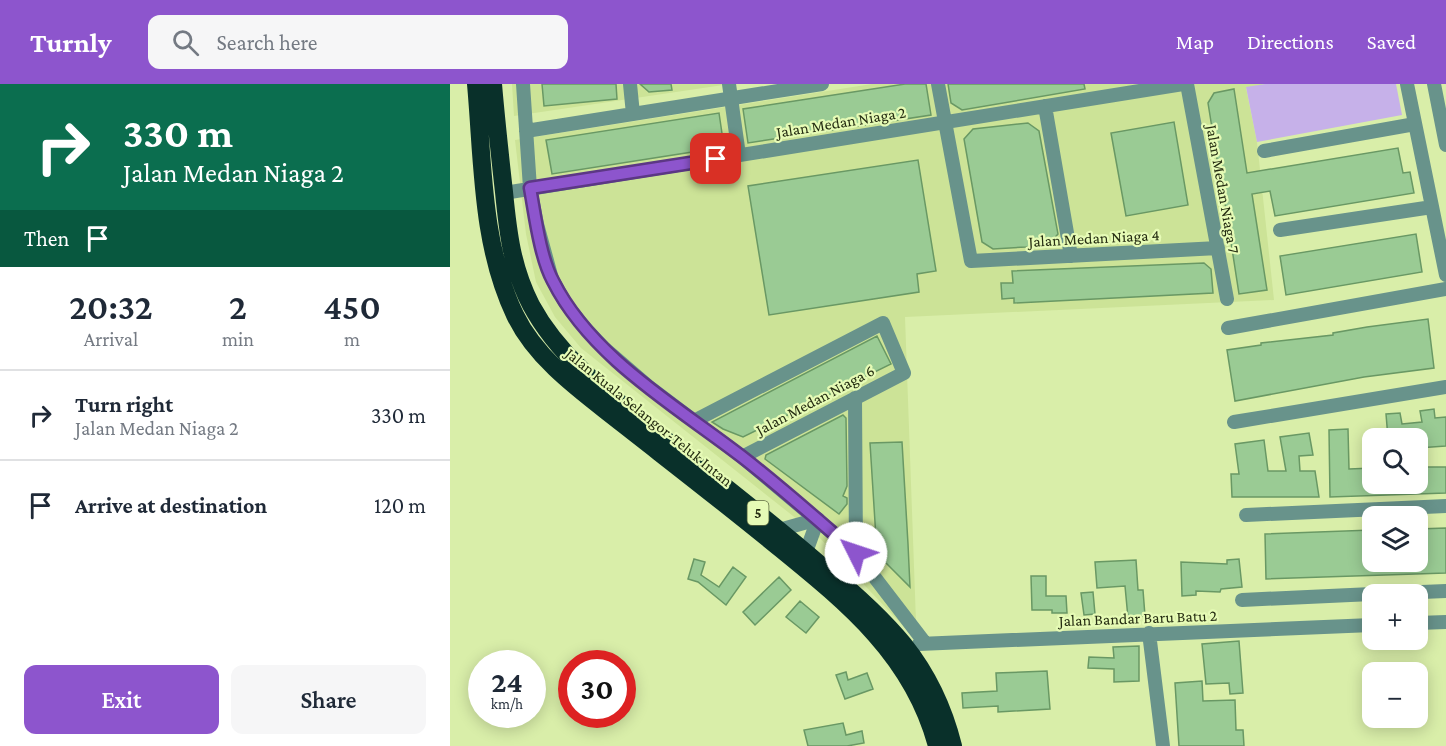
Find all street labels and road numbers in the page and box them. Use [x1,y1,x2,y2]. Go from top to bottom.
street label: Jalan Medan Niaga 2 [773,103,907,142]
street label: Jalan Medan Niaga 7 [1202,121,1243,256]
street label: Jalan Medan Niaga 4 [1026,226,1160,251]
street label: Jalan Kuala Selangor-Teluk Intan [560,343,736,491]
street label: Jalan Medan Niaga 6 [751,362,877,440]
road number: 5 [748,501,768,525]
street label: Jalan Bandar Baru Batu 2 [1057,607,1218,630]

